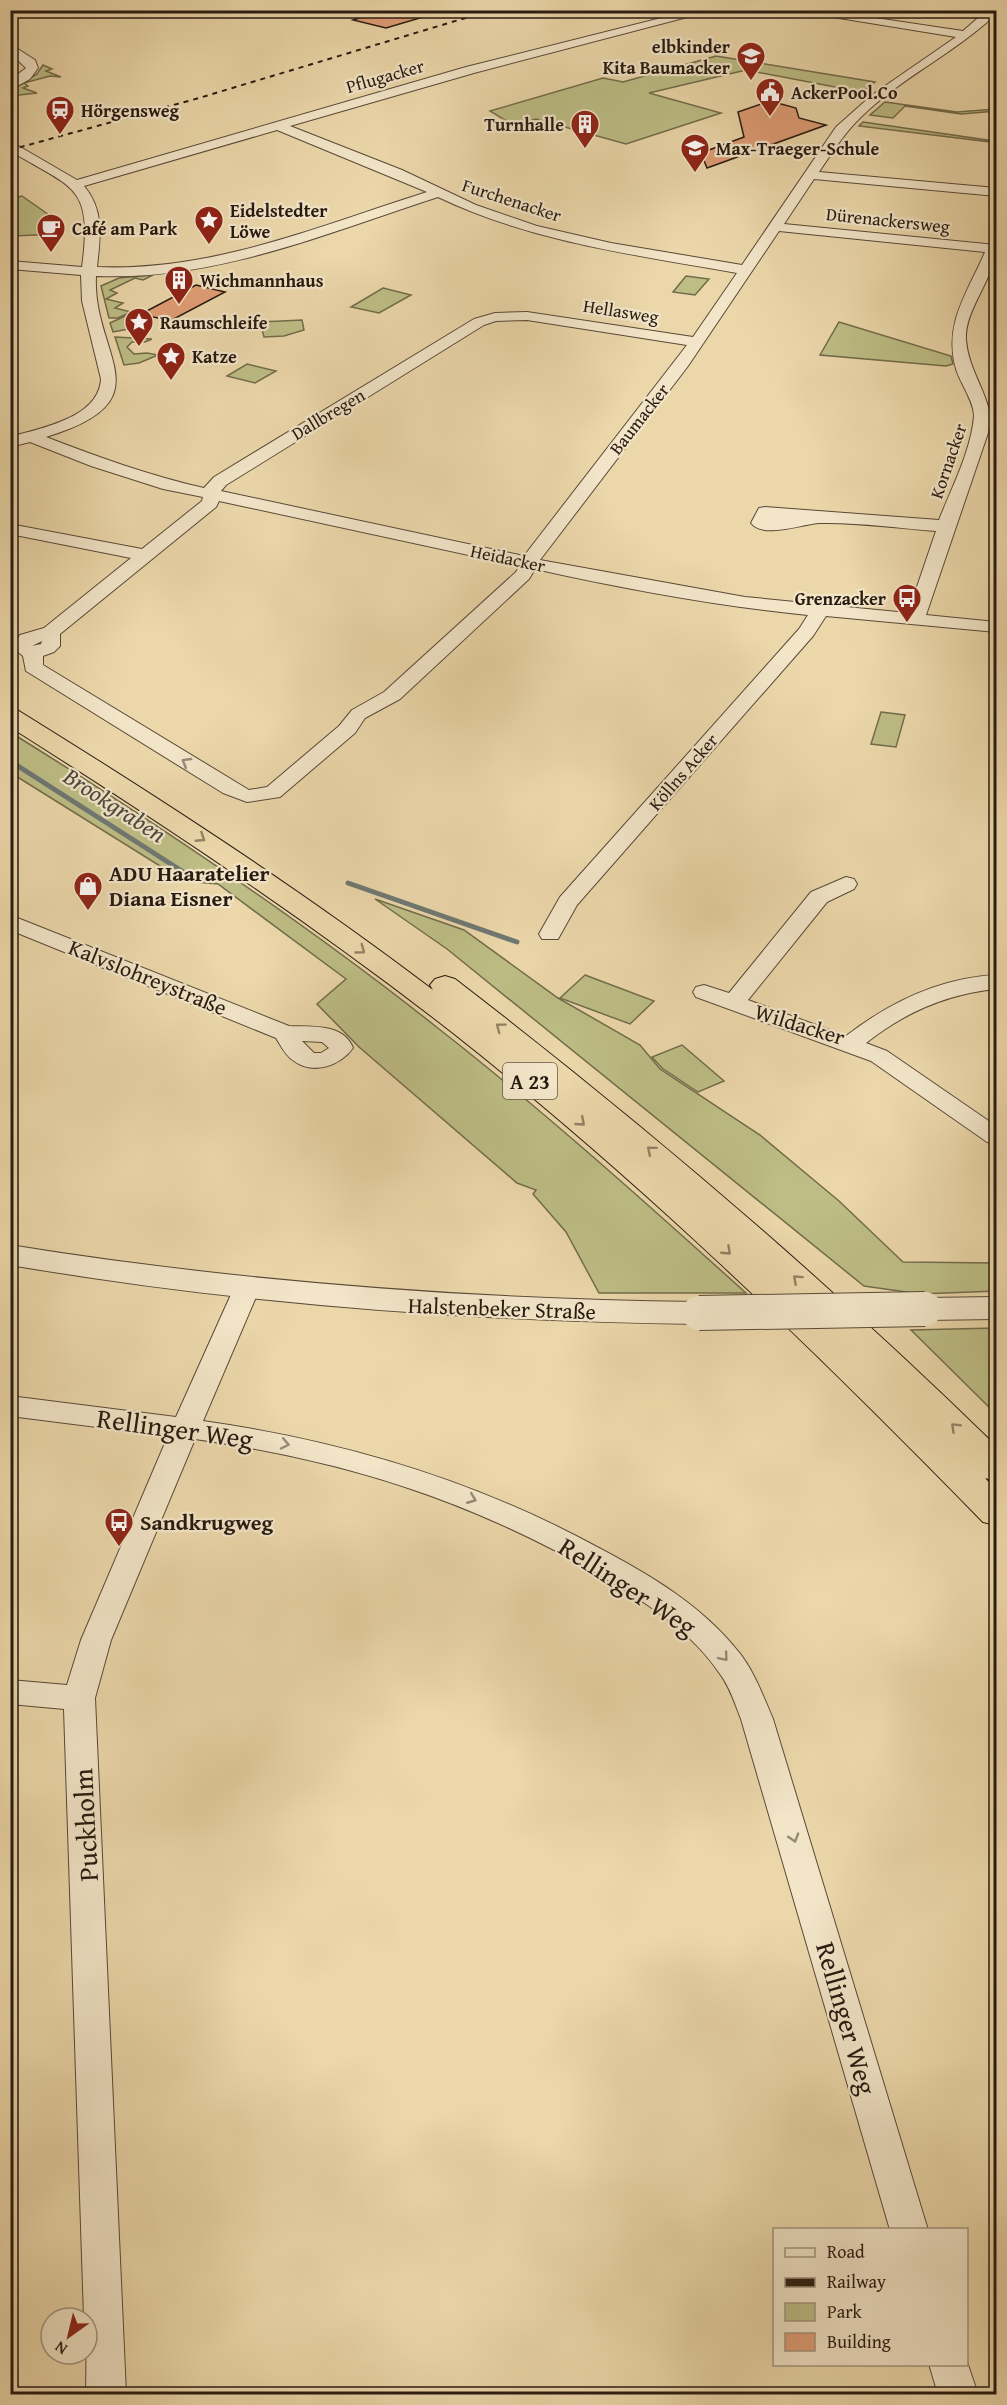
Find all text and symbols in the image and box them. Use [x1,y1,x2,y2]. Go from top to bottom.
place label: elbkinder Kita Baumacker [603,33,731,81]
school or university icon: elbkinder Kita Baumacker [735,40,767,82]
street label: Pflugacker [343,52,428,100]
public building icon: AckerPool.Co [754,76,786,118]
place label: AckerPool.Co [791,79,898,106]
station icon: Hörgensweg [44,94,76,136]
place label: Hörgensweg [81,97,179,124]
building icon: Turnhalle [569,108,601,150]
place label: Turnhalle [484,111,564,138]
school or university icon: Max-Traeger-Schule [679,132,711,174]
place label: Max-Traeger-Schule [716,135,880,162]
street label: Furchenacker [459,171,566,229]
place label: Eidelstedter Löwe [230,197,328,245]
street label: Dürenackersweg [825,200,951,240]
place icon: Eidelstedter Löwe [193,204,225,246]
cafe icon: Café am Park [35,212,67,254]
place label: Café am Park [72,215,178,242]
building icon: Wichmannhaus [163,264,195,306]
place label: Wichmannhaus [200,267,324,294]
street label: Hellasweg [581,292,661,330]
place icon: Raumschleife [123,306,155,348]
place label: Raumschleife [160,309,268,336]
place icon: Katze [155,340,187,382]
place label: Katze [192,343,237,370]
street label: Baumacker [602,377,676,460]
street label: Dallbregen [286,381,370,447]
street label: Kornacker [923,419,974,502]
street label: Heidacker [468,537,548,579]
bus stop icon: Grenzacker [891,582,923,624]
place label: Grenzacker [795,585,887,612]
street label: Köllns Acker [642,727,725,816]
water label: Brookgraben [56,758,173,851]
one-way arrow [182,758,192,770]
one-way arrow [194,831,205,842]
place label: ADU Haaratelier Diana Eisner [109,857,270,914]
shop icon: ADU Haaratelier Diana Eisner [72,870,104,912]
street label: Kalvslohreystraße [64,931,232,1023]
one-way arrow [354,943,365,954]
street label: Wildacker [751,995,849,1053]
one-way arrow [496,1023,507,1034]
road number: A 23 [503,1063,557,1099]
one-way arrow [574,1115,584,1126]
one-way arrow [647,1146,658,1157]
one-way arrow [720,1243,731,1254]
one-way arrow [793,1275,804,1286]
street label: Halstenbeker Straße [407,1289,597,1327]
street label: Rellinger Weg [94,1397,256,1459]
one-way arrow [951,1423,962,1434]
one-way arrow [280,1437,290,1450]
one-way arrow [466,1492,477,1504]
bus stop icon: Sandkrugweg [103,1506,135,1548]
place label: Sandkrugweg [140,1506,273,1538]
street label: Rellinger Weg [551,1526,705,1646]
one-way arrow [717,1650,728,1661]
street label: Puckholm [62,1768,108,1882]
one-way arrow [787,1832,799,1843]
street label: Rellinger Weg [806,1937,888,2100]
legend [773,2228,968,2366]
text: Road [827,2238,865,2265]
text: Railway [827,2268,886,2295]
text: Park [827,2298,863,2325]
north arrow [39,2306,99,2366]
text: Building [827,2328,891,2355]
text: N [49,2335,72,2361]

